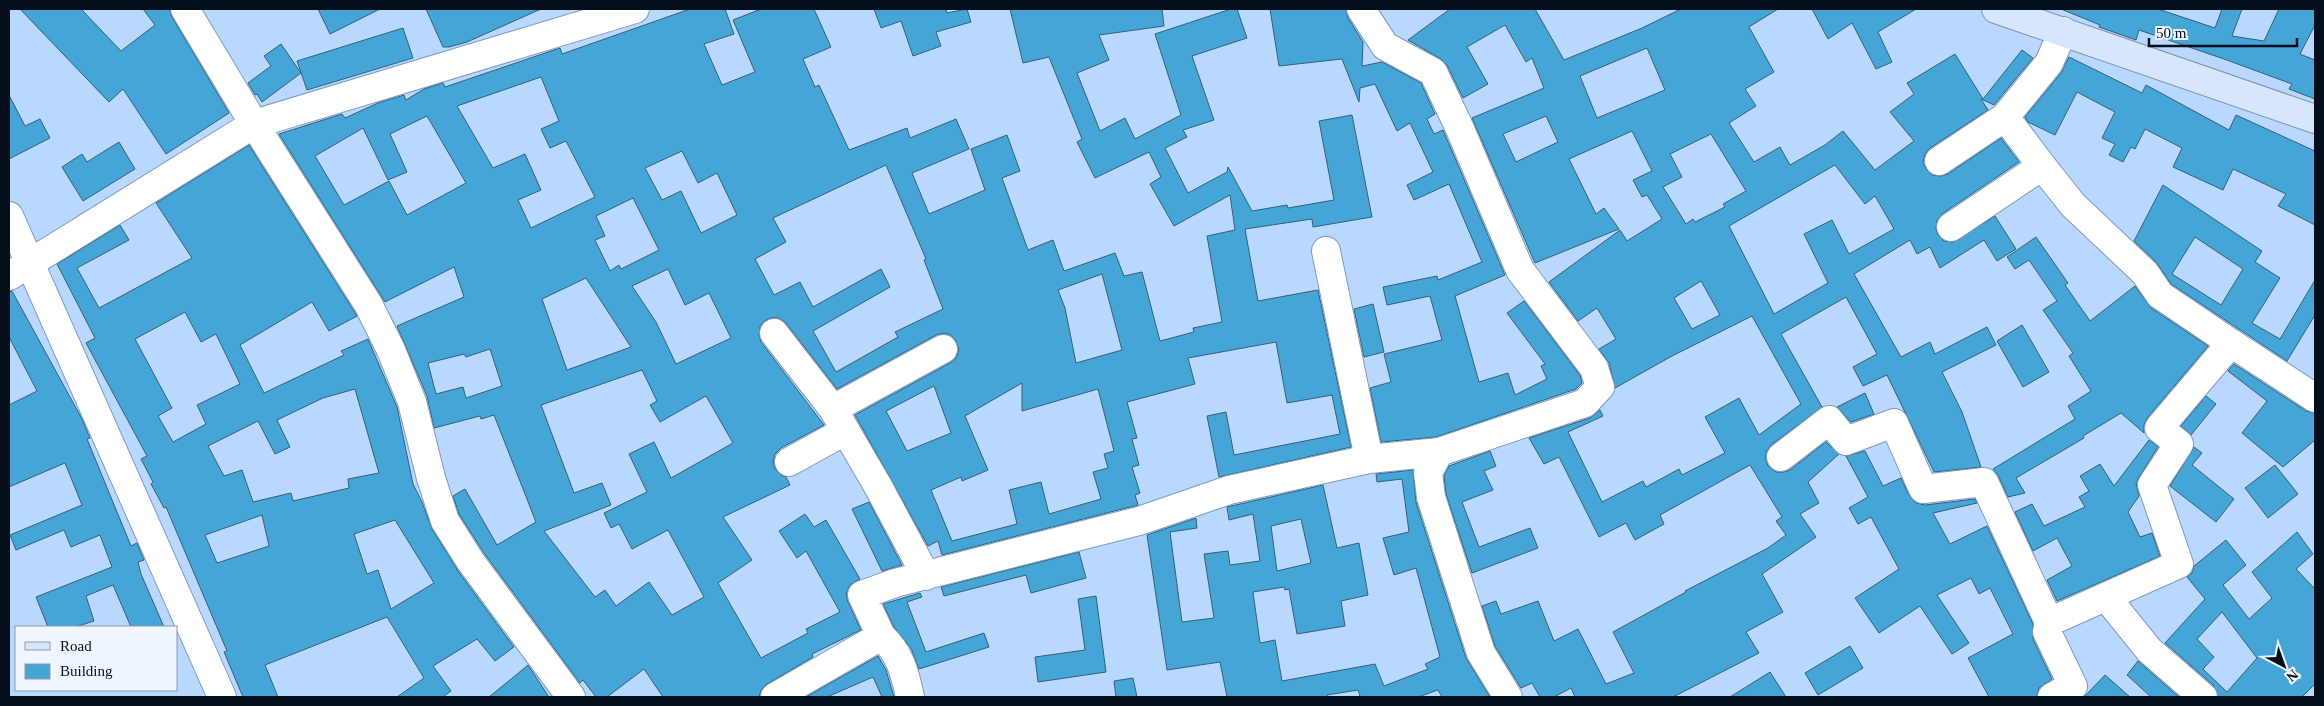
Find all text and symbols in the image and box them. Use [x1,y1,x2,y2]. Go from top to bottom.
scale bar [2149,15,2296,47]
text: 50 m [2156,25,2187,41]
legend [15,626,178,691]
text: Road [60,638,92,654]
north arrow [2259,641,2309,691]
text: Building [60,663,113,679]
text: N [2283,666,2301,684]

